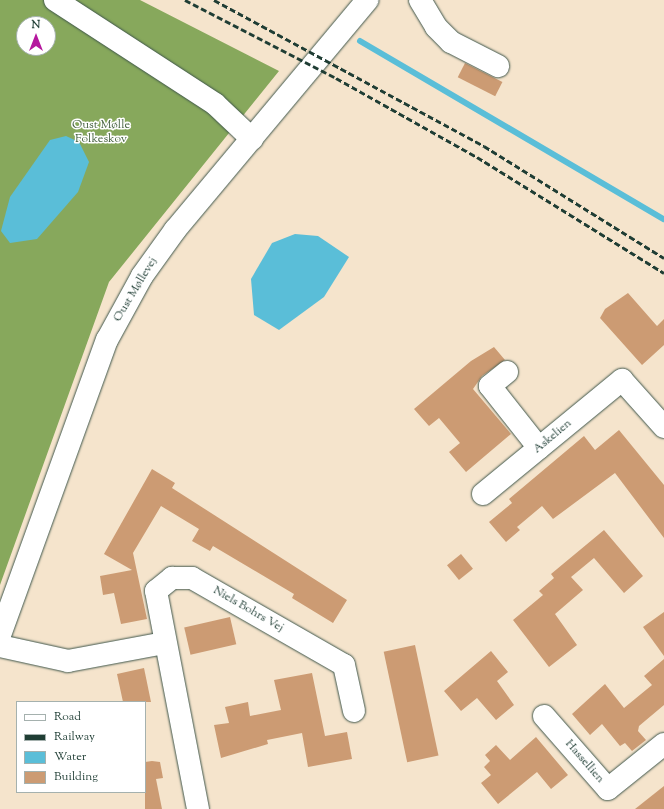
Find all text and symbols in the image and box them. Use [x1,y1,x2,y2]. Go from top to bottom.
north arrow [16,16,56,56]
text: N [32,17,40,33]
park label: Oust Mølle Folkeskov [72,119,130,147]
street label: Oust Møllevej [111,255,161,325]
street label: Askelien [531,417,575,457]
street label: Niels Bohrs Vej [210,584,286,636]
legend [16,701,146,793]
text: Road [54,708,81,726]
text: Railway [54,728,95,746]
street label: Hassellien [561,737,607,787]
text: Water [54,748,86,766]
text: Building [54,768,98,786]

